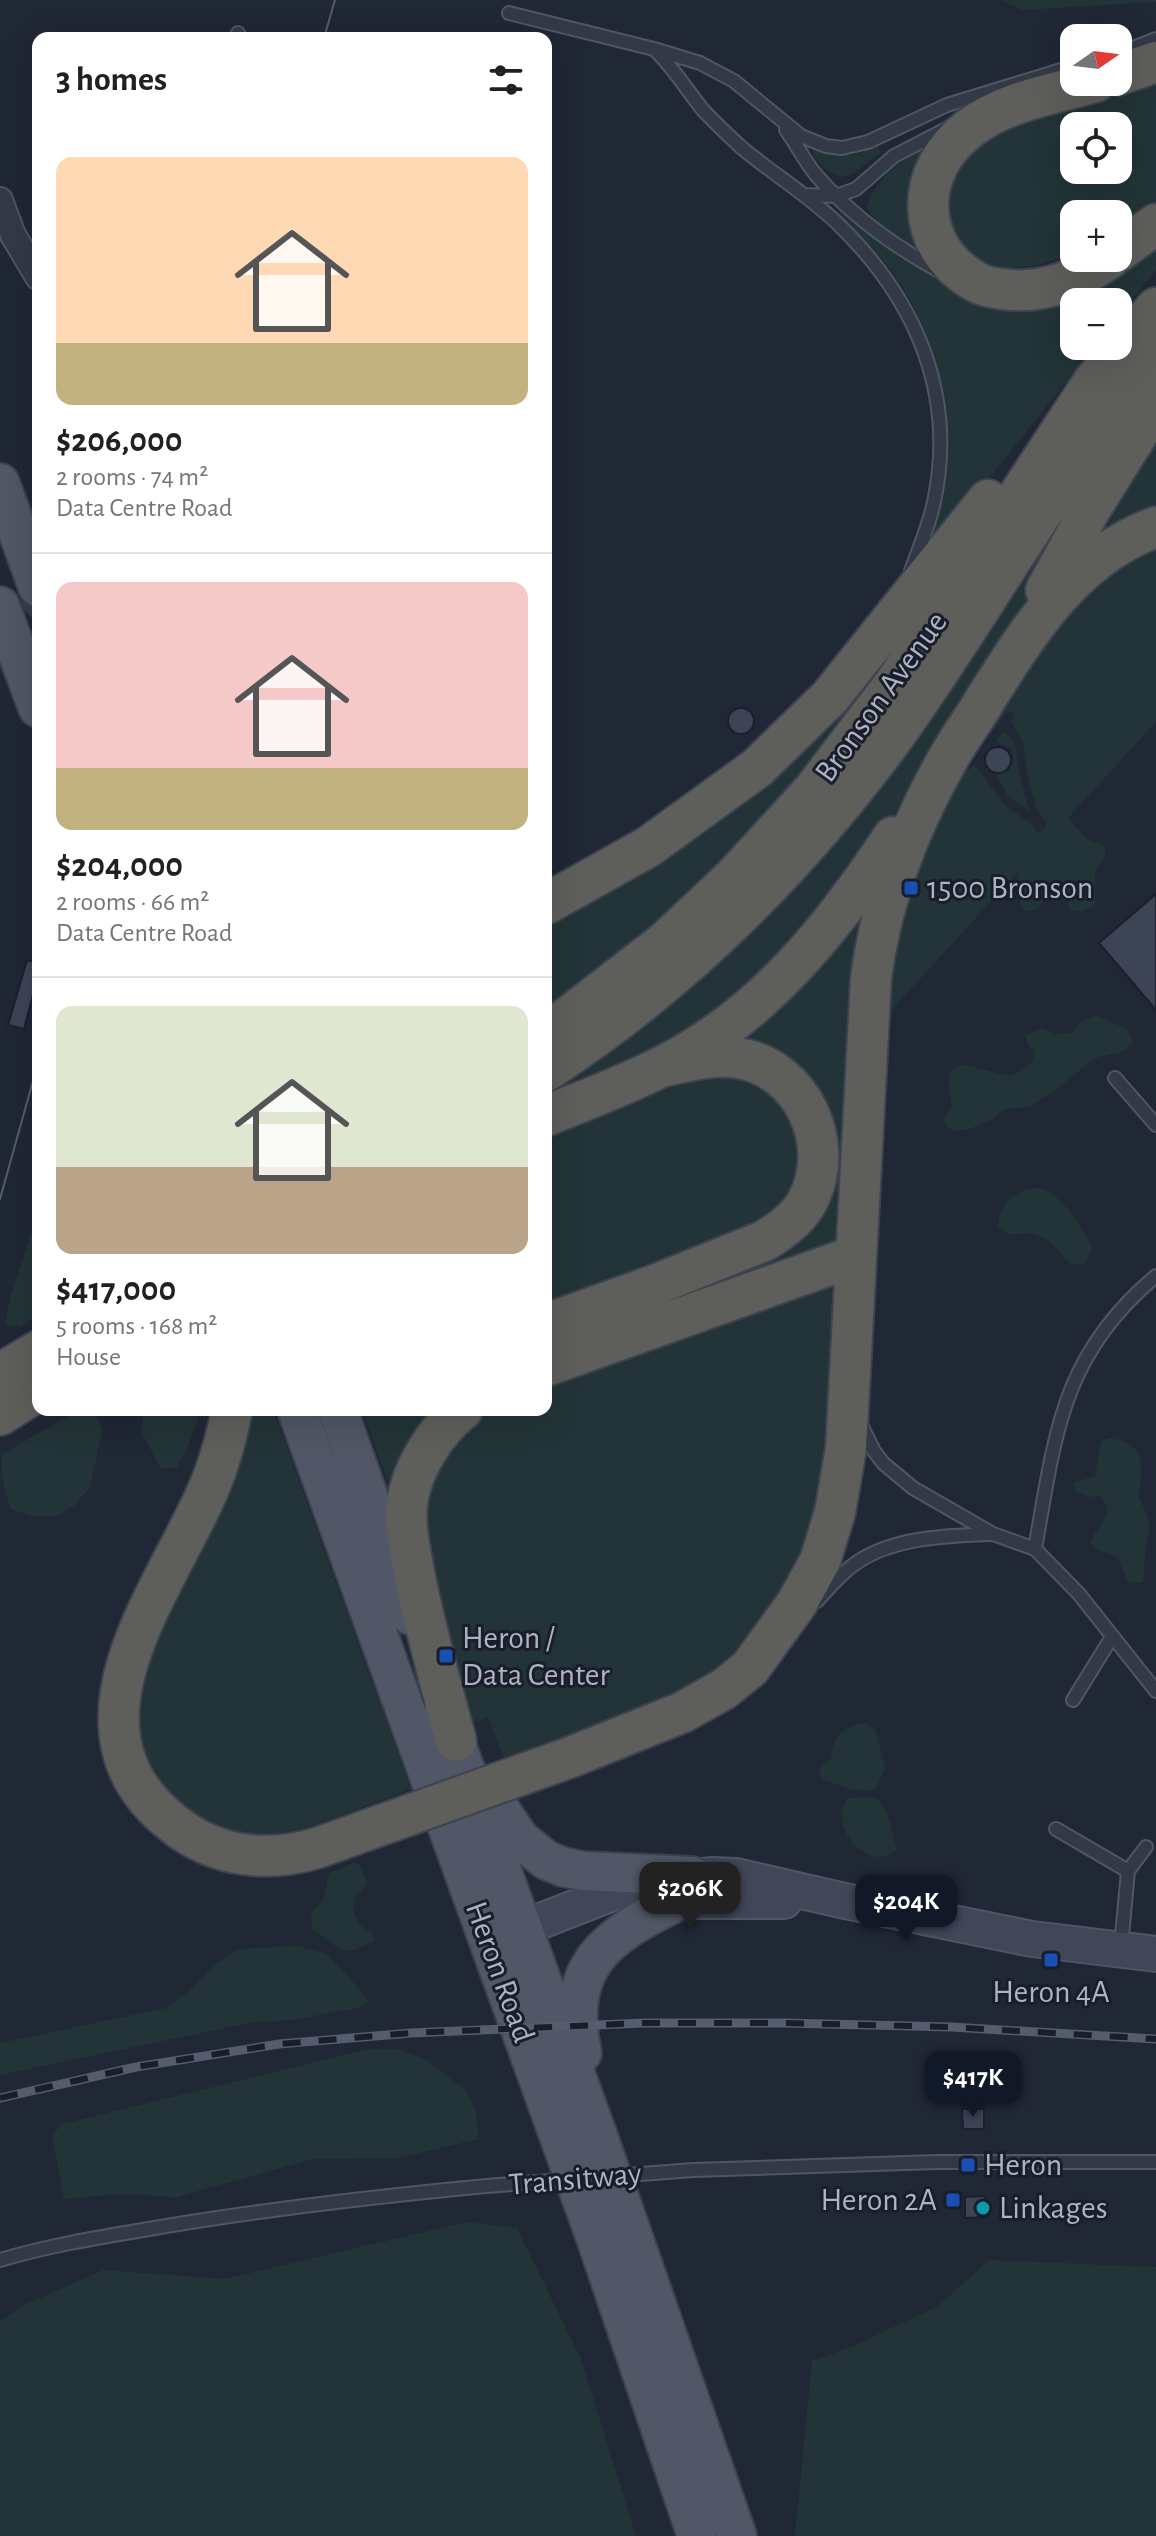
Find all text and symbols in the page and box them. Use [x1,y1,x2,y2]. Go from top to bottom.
north arrow [1060,24,1132,96]
map controls [1060,24,1132,360]
icon: filters [484,58,528,102]
text: 3 homes [56,63,167,97]
button: locate [1060,112,1132,184]
button: + [1060,200,1132,272]
icon: home [220,209,364,353]
button: − [1060,288,1132,360]
text: $206,000 [56,424,182,458]
text: 2 rooms · 74 m² [56,464,208,490]
text: Data Centre Road [56,495,232,521]
street label: Bronson Avenue [809,606,953,788]
icon: home [220,634,364,778]
text: $204,000 [56,849,183,883]
place label: 1500 Bronson [927,872,1093,904]
marker: 1500 Bronson [902,879,920,897]
text: 2 rooms · 66 m² [56,889,209,915]
text: Data Centre Road [56,920,232,946]
icon: home [220,1058,364,1202]
text: $417,000 [56,1273,176,1307]
text: 5 rooms · 168 m² [56,1313,217,1339]
text: House [56,1344,121,1370]
place label: Heron / Data Center [462,1622,611,1691]
marker: Heron / Data Center [437,1647,455,1665]
pin: $206K [634,1862,746,1930]
text: $206K [657,1875,723,1901]
pin: $204K [850,1875,962,1943]
text: $204K [873,1888,939,1914]
street label: Heron Road [460,1897,540,2047]
marker: Heron 4A [1042,1951,1060,1969]
place label: Heron 4A [992,1976,1110,2008]
pin: $417K [917,2051,1029,2119]
text: $417K [943,2064,1003,2090]
place label: Heron [984,2149,1062,2181]
marker: Heron [959,2156,977,2174]
street label: Transitway [507,2157,643,2201]
place label: Heron 2A [820,2184,937,2216]
marker: Heron 2A [944,2191,962,2209]
place label: Linkages [999,2192,1107,2224]
marker: Linkages [974,2199,992,2217]

